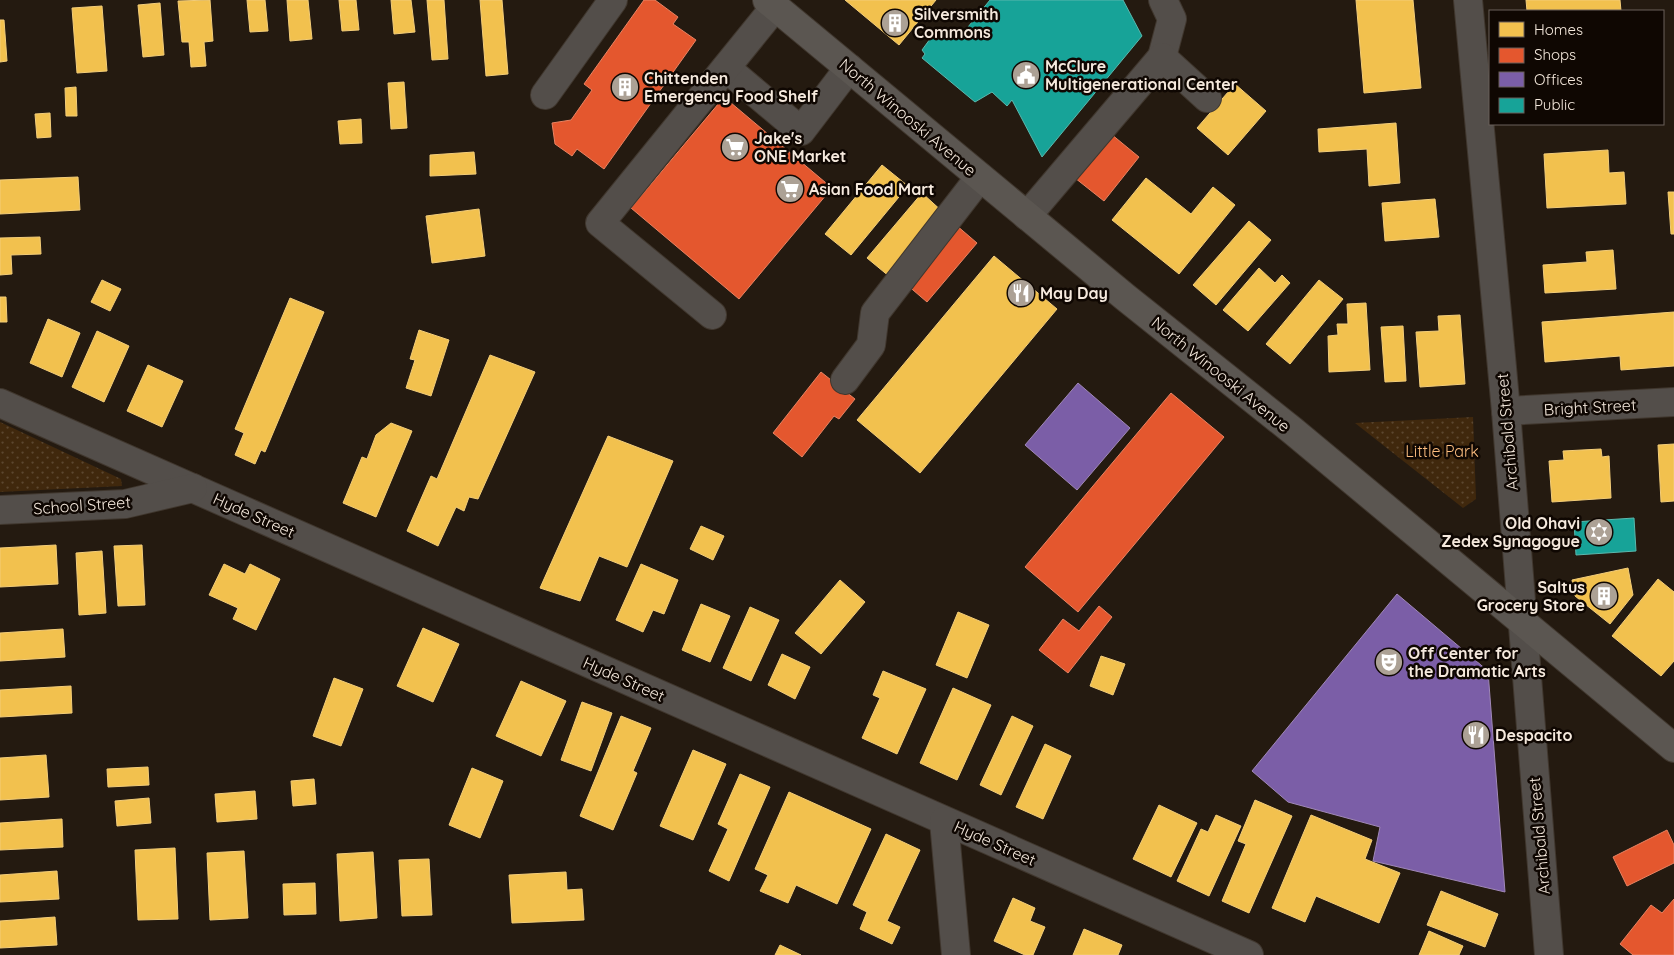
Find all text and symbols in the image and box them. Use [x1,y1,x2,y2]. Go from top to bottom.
place label: Silversmith Commons [914,4,999,42]
building icon: Silversmith Commons [880,8,910,38]
legend [1489,10,1664,125]
text: Homes [1534,20,1583,39]
text: Shops [1534,45,1576,64]
street label: North Winooski Avenue [836,54,980,180]
place label: McClure Multigenerational Center [1045,56,1238,94]
public building icon: McClure Multigenerational Center [1011,60,1041,90]
place label: Chittenden Emergency Food Shelf [644,68,818,106]
text: Offices [1534,70,1583,89]
building icon: Chittenden Emergency Food Shelf [610,72,640,102]
text: Public [1534,95,1575,114]
place label: Jake's ONE Market [754,128,846,166]
supermarket icon: Jake's ONE Market [720,132,750,162]
supermarket icon: Asian Food Mart [775,174,805,204]
place label: Asian Food Mart [809,179,935,199]
restaurant icon: May Day [1006,278,1036,308]
place label: May Day [1040,283,1108,303]
street label: North Winooski Avenue [1148,312,1294,436]
street label: Archibald Street [1492,373,1522,491]
street label: Bright Street [1543,395,1637,419]
park label: Little Park [1405,441,1479,461]
street label: Hyde Street [210,488,298,542]
street label: School Street [33,492,131,518]
place label: Old Ohavi Zedex Synagogue [1441,513,1580,551]
synagogue icon: Old Ohavi Zedex Synagogue [1584,517,1614,547]
place label: Saltus Grocery Store [1477,577,1585,615]
building icon: Saltus Grocery Store [1589,581,1619,611]
place label: Off Center for the Dramatic Arts [1408,643,1546,681]
theatre icon: Off Center for the Dramatic Arts [1374,647,1404,677]
street label: Hyde Street [580,652,668,706]
restaurant icon: Despacito [1461,720,1491,750]
place label: Despacito [1495,725,1572,745]
street label: Archibald Street [1524,777,1554,895]
street label: Hyde Street [951,816,1039,870]

